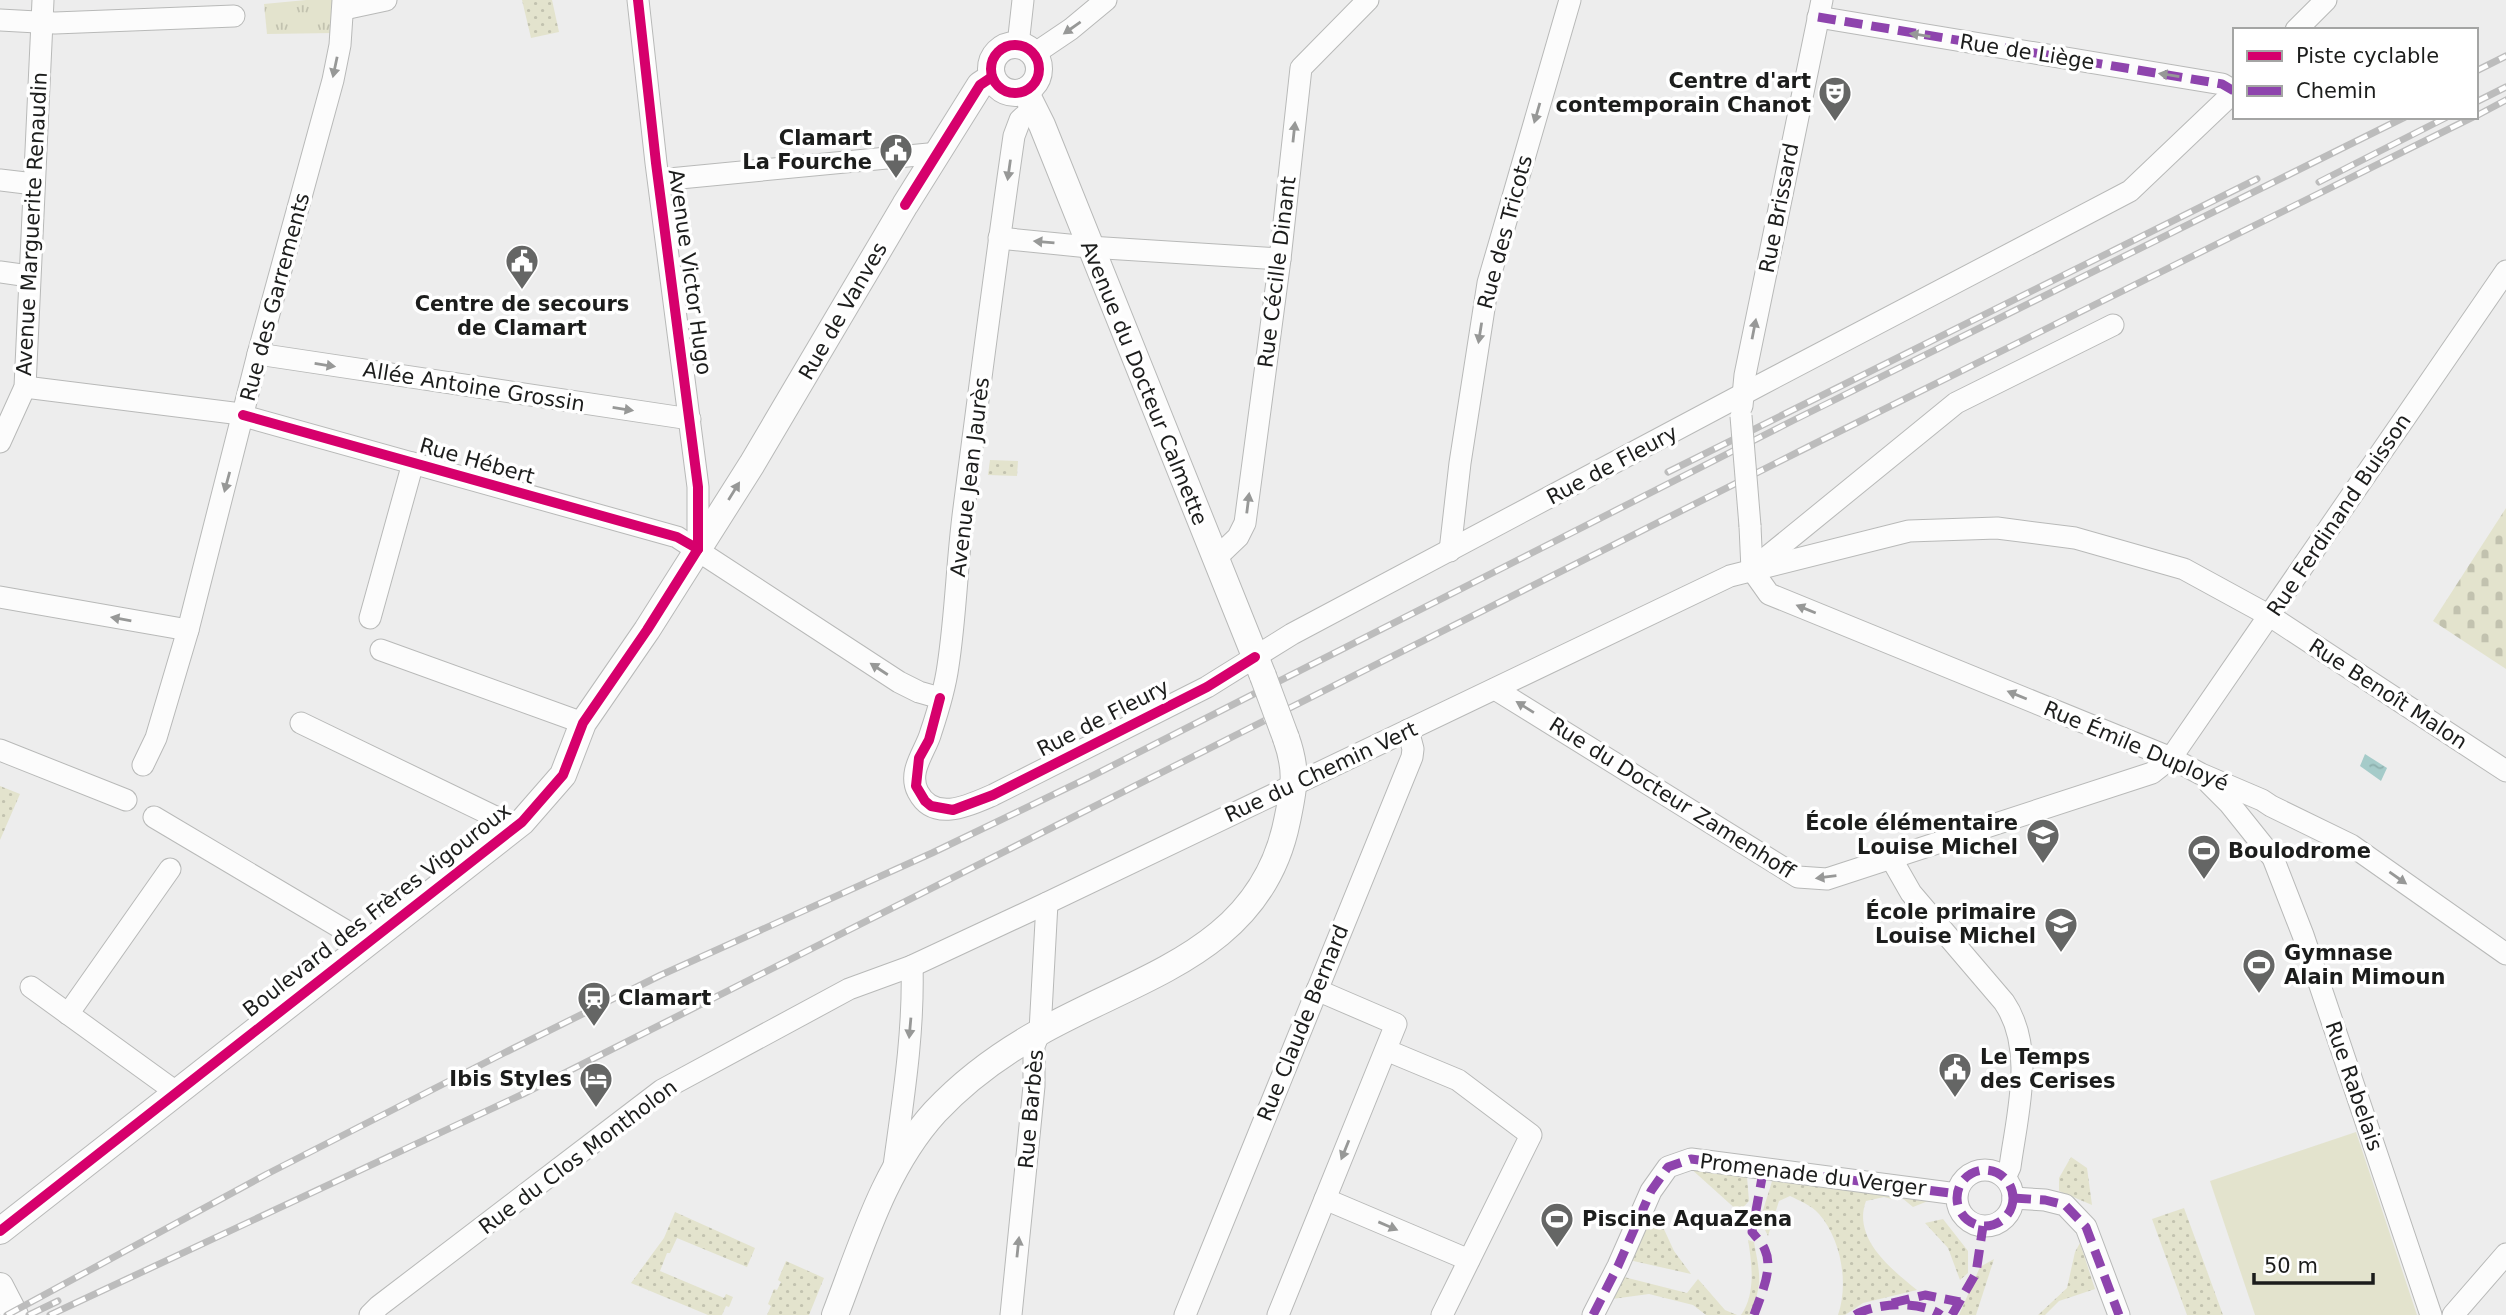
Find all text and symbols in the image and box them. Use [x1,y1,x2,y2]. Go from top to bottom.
one-way arrow [1063,21,1081,35]
legend [2233,28,2478,119]
one-way arrow [1909,29,1931,40]
street label: Rue de Liège [1958,29,2096,75]
text: Piste cyclable [2296,44,2439,68]
one-way arrow [330,57,341,79]
place label: Centre d'art contemporain Chanot [1556,69,1811,117]
one-way arrow [2158,69,2180,80]
street label: Avenue Marguerite Renaudin [12,71,52,377]
theatre icon: Centre d'art contemporain Chanot [1816,74,1854,123]
text: Chemin [2296,79,2377,103]
one-way arrow [1532,102,1542,123]
one-way arrow [1289,121,1300,143]
place label: Clamart La Fourche [742,126,872,174]
public building icon: Clamart La Fourche [877,131,915,180]
street label: Rue Brissard [1755,141,1803,275]
street label: Rue des Tricots [1473,152,1537,312]
one-way arrow [1003,159,1014,181]
street label: Avenue Victor Hugo [664,168,716,376]
street label: Rue Cécille Dinant [1253,175,1301,369]
street label: Rue des Garrements [236,190,314,404]
one-way arrow [1033,236,1055,247]
street label: Avenue du Docteur Calmette [1076,237,1212,529]
street label: Rue de Vanves [794,238,892,384]
public building icon: Centre de secours de Clamart [503,242,541,291]
place label: Centre de secours de Clamart [415,292,629,340]
one-way arrow [1749,318,1760,340]
one-way arrow [1475,322,1486,344]
street label: Allée Antoine Grossin [361,358,587,416]
one-way arrow [315,360,337,371]
street label: Avenue Jean Jaurès [946,376,994,578]
one-way arrow [612,404,634,415]
street label: Rue Ferdinand Buisson [2262,409,2416,621]
street label: Rue de Fleury [1542,420,1682,510]
street label: Rue Hébert [417,433,537,489]
one-way arrow [221,471,232,493]
one-way arrow [728,482,741,501]
one-way arrow [1243,492,1254,514]
one-way arrow [1795,604,1816,615]
one-way arrow [110,613,132,624]
street label: Rue Benoît Malon [2304,634,2472,754]
one-way arrow [869,663,889,676]
street label: Rue de Fleury [1033,674,1173,762]
one-way arrow [2006,690,2027,701]
street label: Rue Émile Duployé [2040,695,2232,796]
one-way arrow [1515,701,1535,714]
street label: Rue du Docteur Zamenhoff [1545,712,1800,884]
street label: Rue du Chemin Vert [1221,717,1421,827]
street label: Boulevard des Frères Vigouroux [238,798,516,1022]
place label: École élémentaire Louise Michel [1805,810,2018,859]
school or university icon: École élémentaire Louise Michel [2024,816,2062,865]
sports icon: Boulodrome [2185,832,2223,881]
place label: Boulodrome [2228,839,2371,863]
one-way arrow [2389,871,2407,885]
one-way arrow [1815,872,1837,883]
place label: École primaire Louise Michel [1866,899,2036,948]
school or university icon: École primaire Louise Michel [2042,905,2080,954]
street label: Rue Claude Bernard [1253,921,1353,1125]
place label: Gymnase Alain Mimoun [2284,941,2445,989]
sports icon: Gymnase Alain Mimoun [2240,946,2278,995]
station icon: Clamart [575,979,613,1028]
place label: Clamart [618,986,711,1010]
one-way arrow [904,1017,915,1039]
street label: Rue Rabelais [2321,1018,2387,1154]
place label: Le Temps des Cerises [1980,1045,2116,1093]
street label: Rue Barbès [1014,1048,1048,1170]
public building icon: Le Temps des Cerises [1936,1050,1974,1099]
hotel icon: Ibis Styles [577,1060,615,1109]
place label: Ibis Styles [449,1067,572,1091]
street label: Rue du Clos Montholon [474,1075,682,1239]
one-way arrow [1340,1140,1351,1161]
street label: Promenade du Verger [1698,1149,1928,1201]
sports icon: Piscine AquaZena [1538,1200,1576,1249]
place label: Piscine AquaZena [1582,1207,1792,1231]
one-way arrow [1378,1220,1399,1231]
one-way arrow [1013,1236,1024,1258]
scale bar [2254,1242,2373,1286]
text: 50 m [2264,1254,2318,1278]

